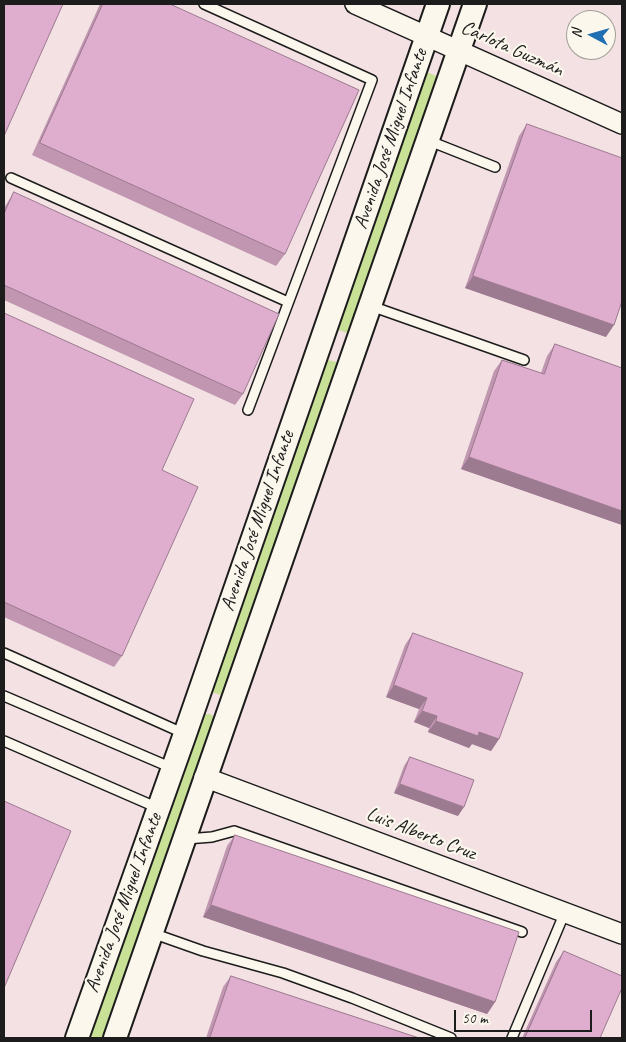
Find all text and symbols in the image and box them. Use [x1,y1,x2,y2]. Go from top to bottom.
north arrow [566,10,616,60]
street label: Carlota Guzmán [457,16,567,82]
text: N [568,28,585,39]
street label: Avenida José Miguel Infante [349,46,433,232]
street label: Avenida José Miguel Infante [216,428,300,614]
street label: Luis Alberto Cruz [363,802,479,866]
street label: Avenida José Miguel Infante [80,810,168,996]
scale bar [456,1000,594,1032]
text: 50 m [462,1009,488,1028]

